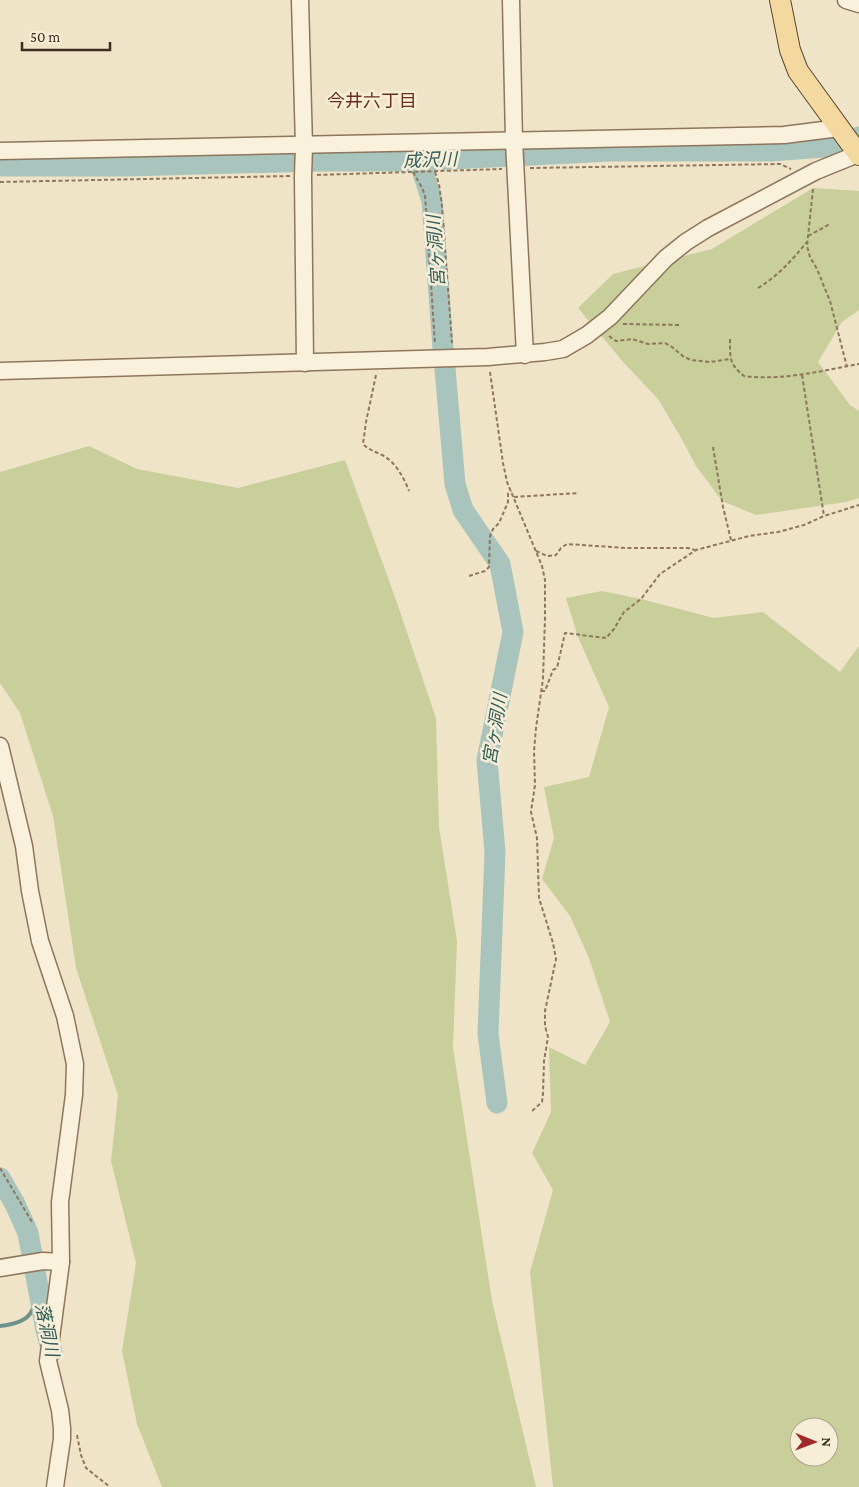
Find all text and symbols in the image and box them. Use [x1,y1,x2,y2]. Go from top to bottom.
scale bar [22,20,110,52]
text: 50 m [30,29,60,45]
district label: 今井六丁目 [327,91,417,111]
water label: 成沢川 [403,149,459,171]
water label: 宮ヶ洞川 [423,212,448,288]
water label: 宮ヶ洞川 [479,690,511,766]
water label: 落洞川 [32,1302,63,1360]
north arrow [789,1417,839,1467]
text: N [819,1437,835,1448]

